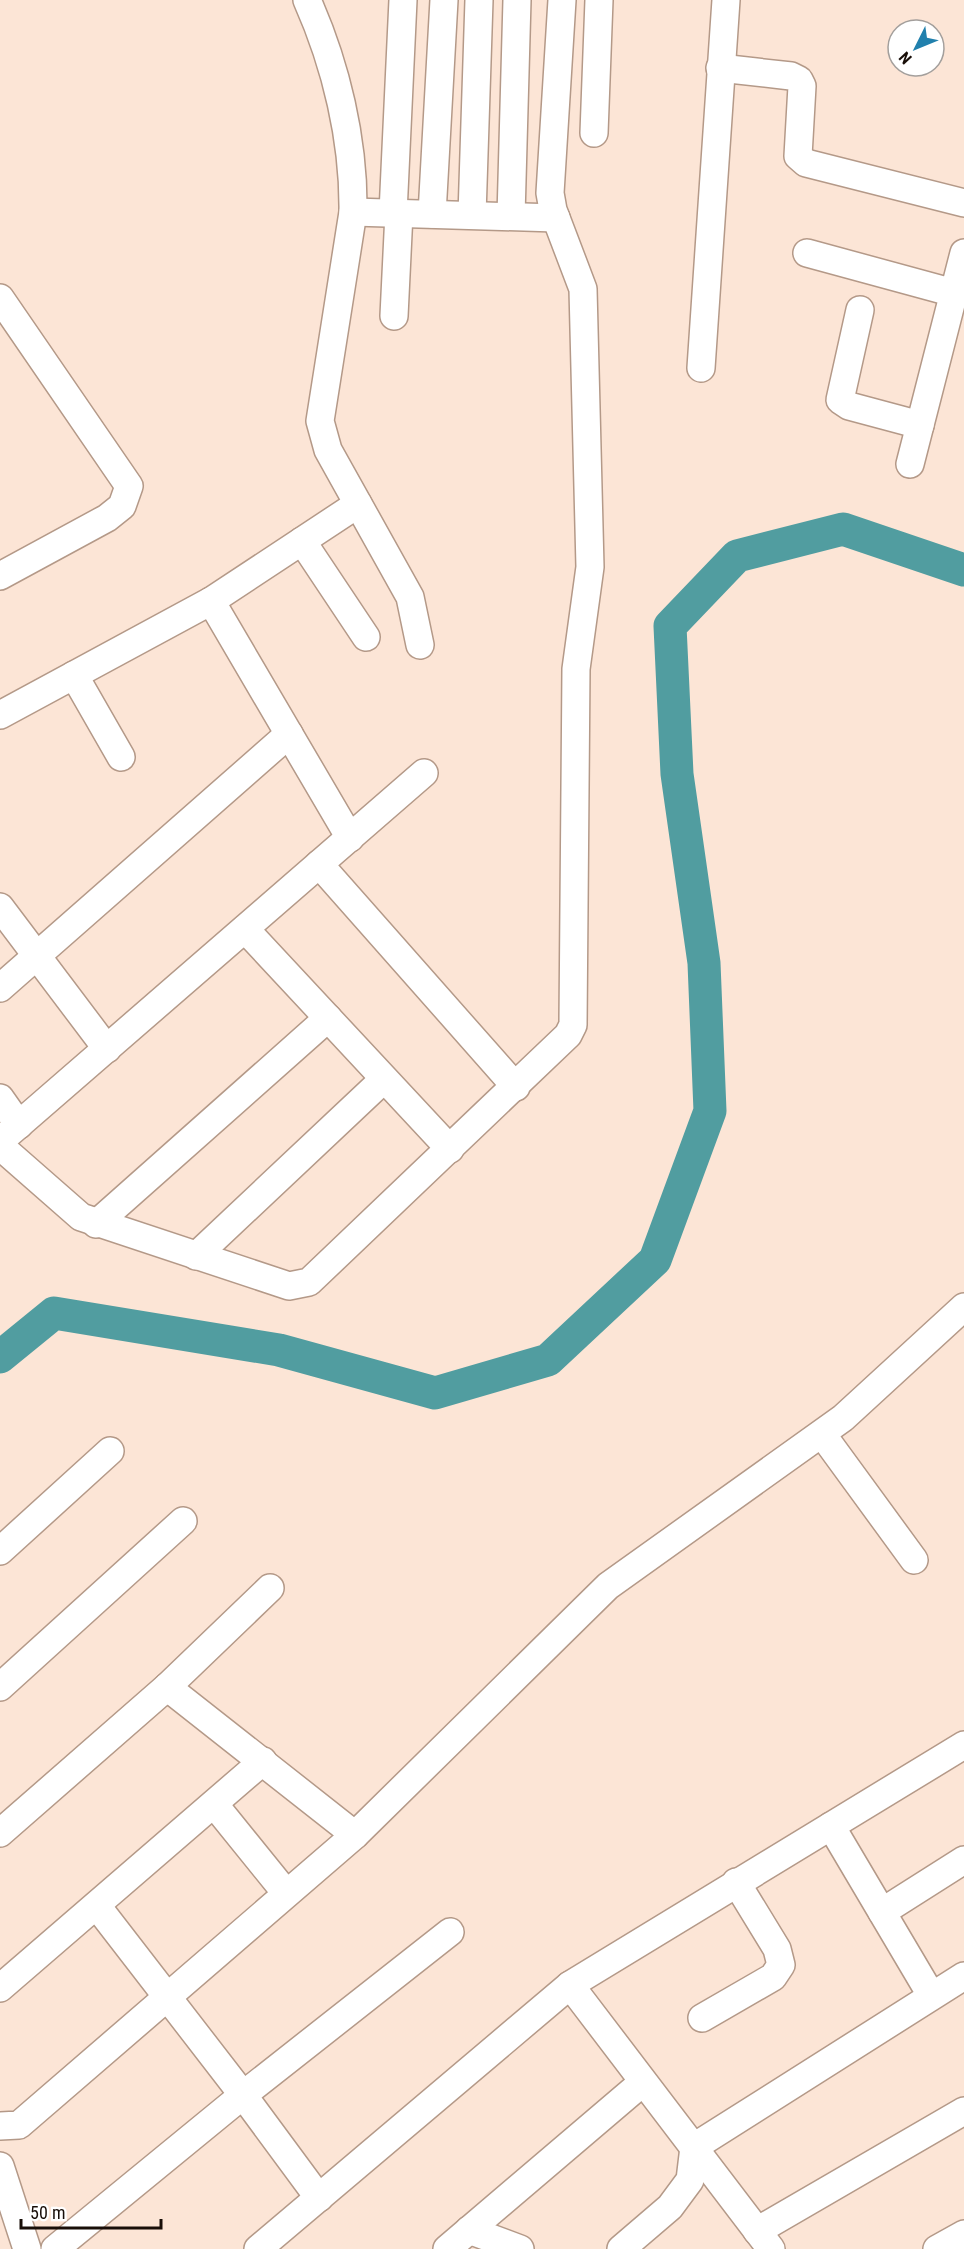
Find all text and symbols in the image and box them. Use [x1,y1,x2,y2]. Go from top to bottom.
north arrow [886,18,946,78]
text: N [895,48,916,68]
scale bar [21,2192,160,2230]
text: 50 m [30,2202,65,2223]

